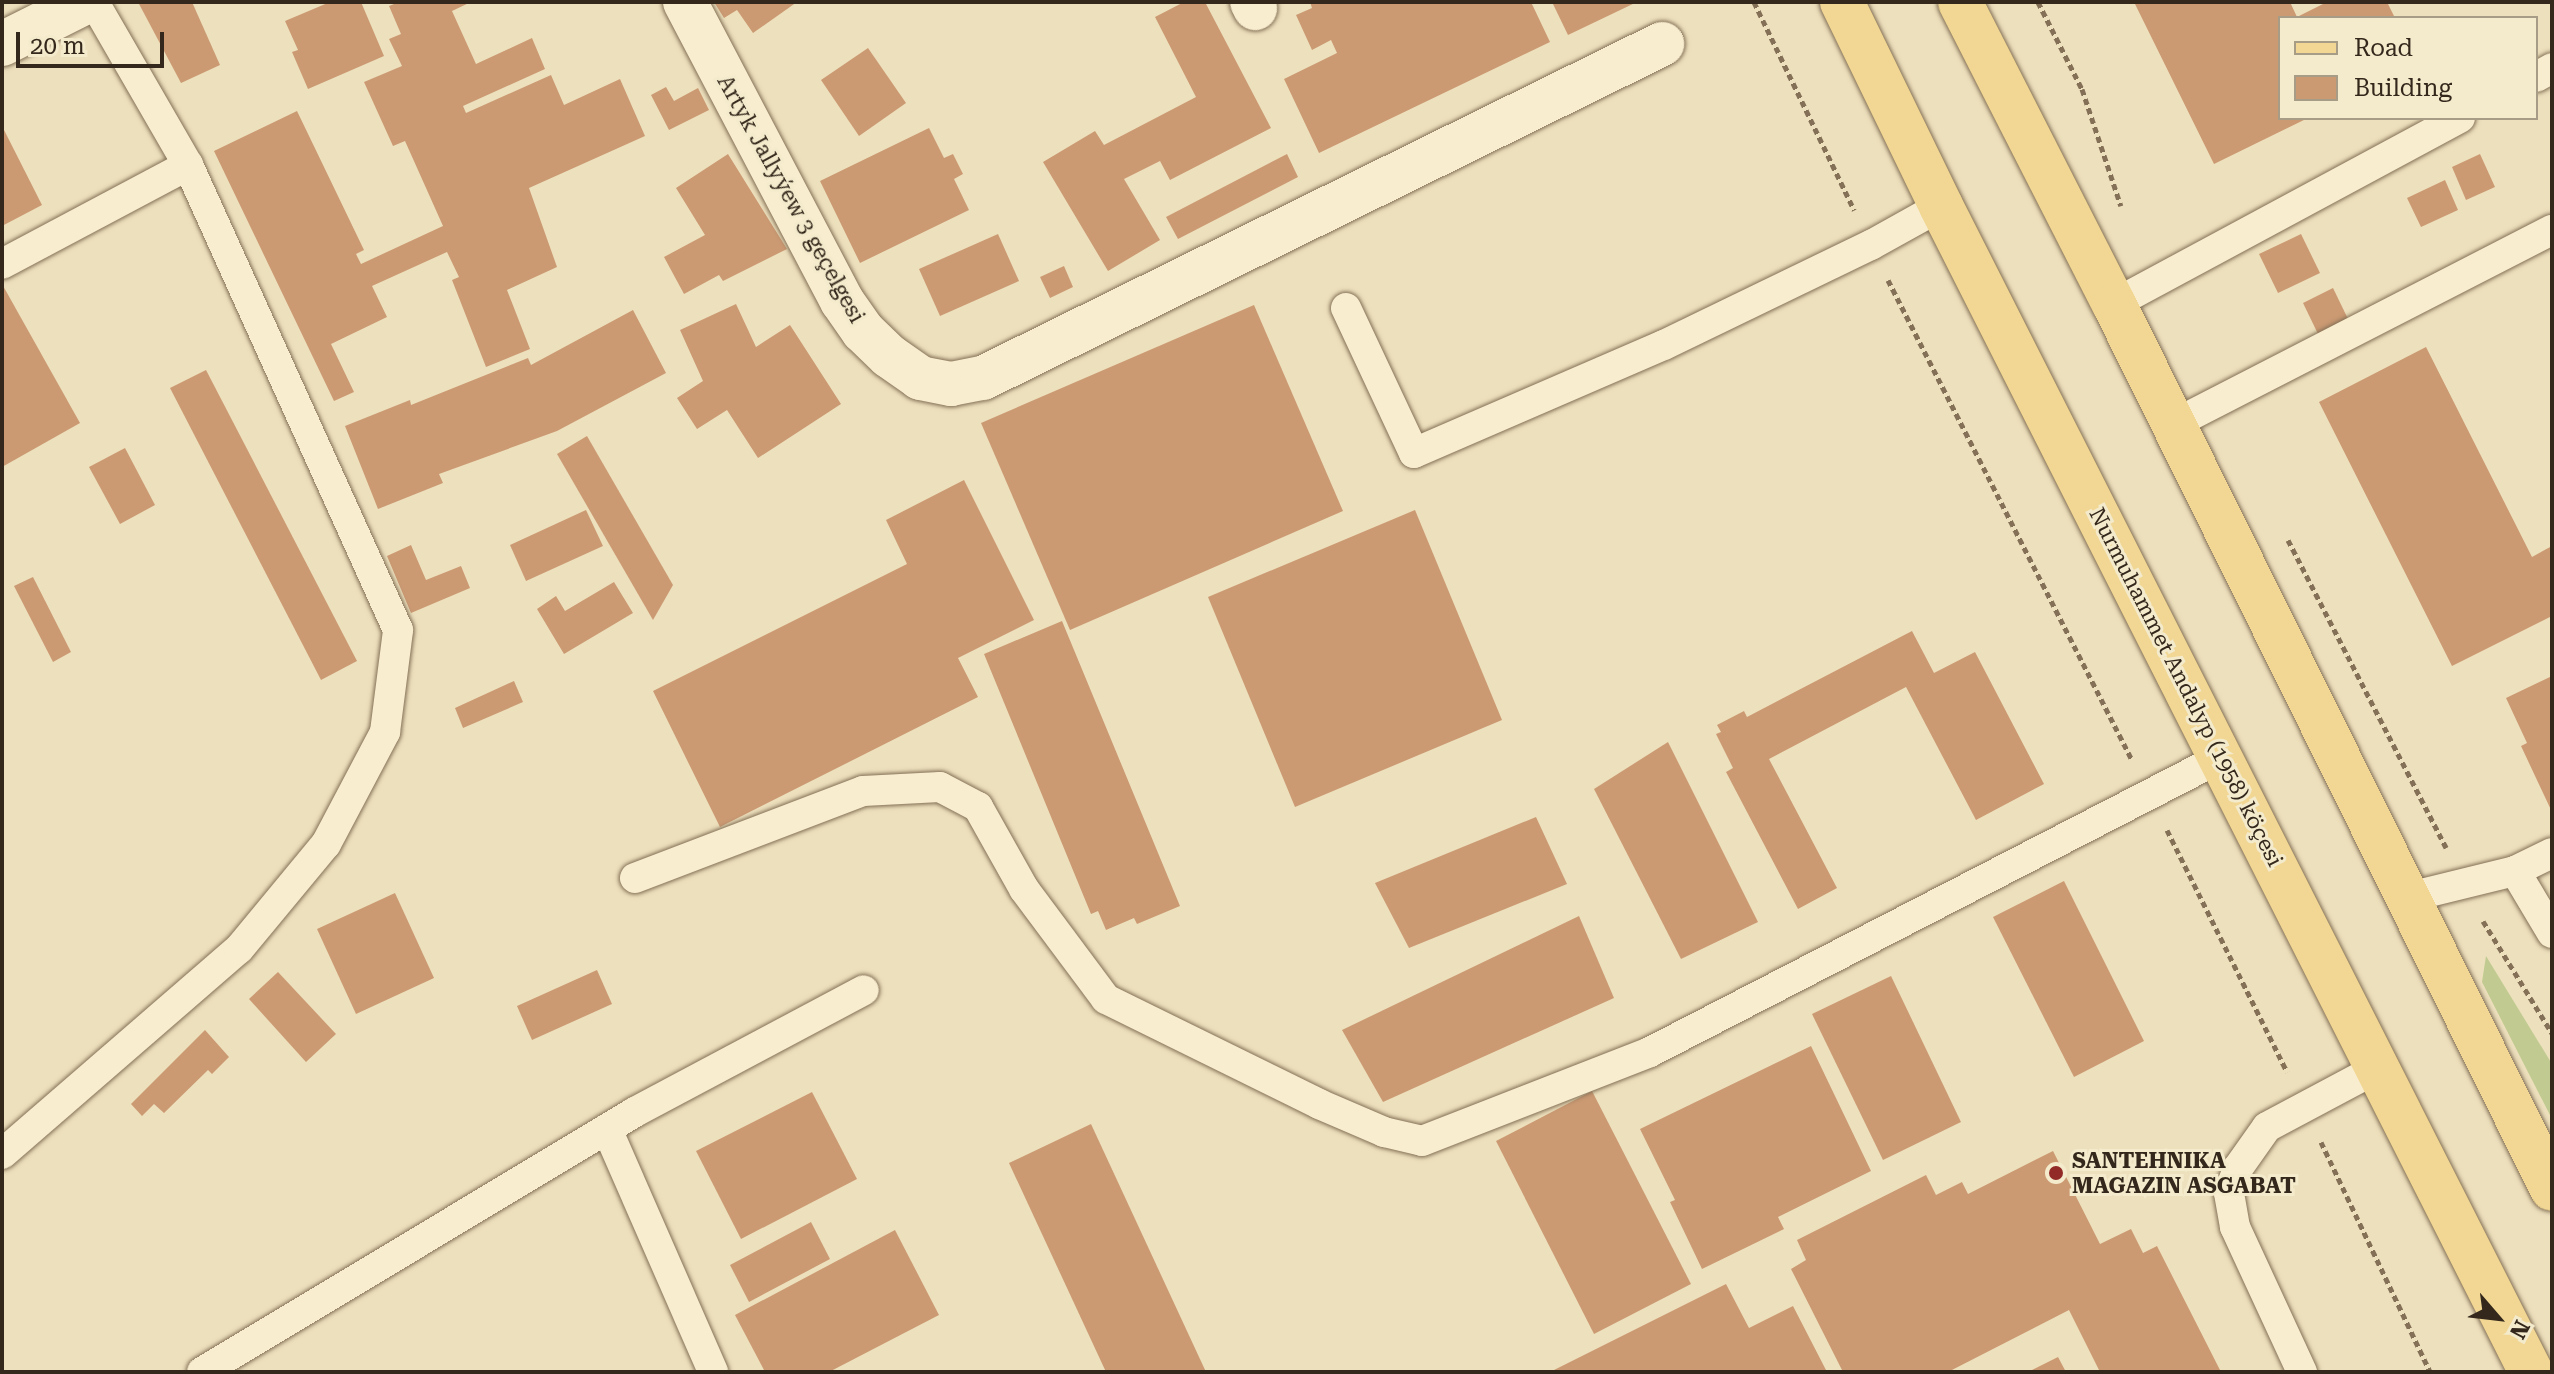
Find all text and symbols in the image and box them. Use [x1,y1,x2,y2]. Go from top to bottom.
scale bar [20,16,168,66]
legend [2278,16,2538,120]
text: 20 m [30,32,85,60]
text: Road [2354,34,2413,62]
street label: Artyk Jallyýew 3 geçelgesi [712,70,870,328]
text: Building [2354,74,2452,102]
street label: Nurmuhammet Andalyp (1958) köçesi [2084,503,2288,871]
place label: SANTEHNIKA MAGAZIN ASGABAT [2072,1147,2296,1198]
marker: SANTEHNIKA MAGAZIN ASGABAT [2047,1164,2065,1182]
north arrow [2458,1278,2538,1358]
text: N [2505,1316,2535,1343]

